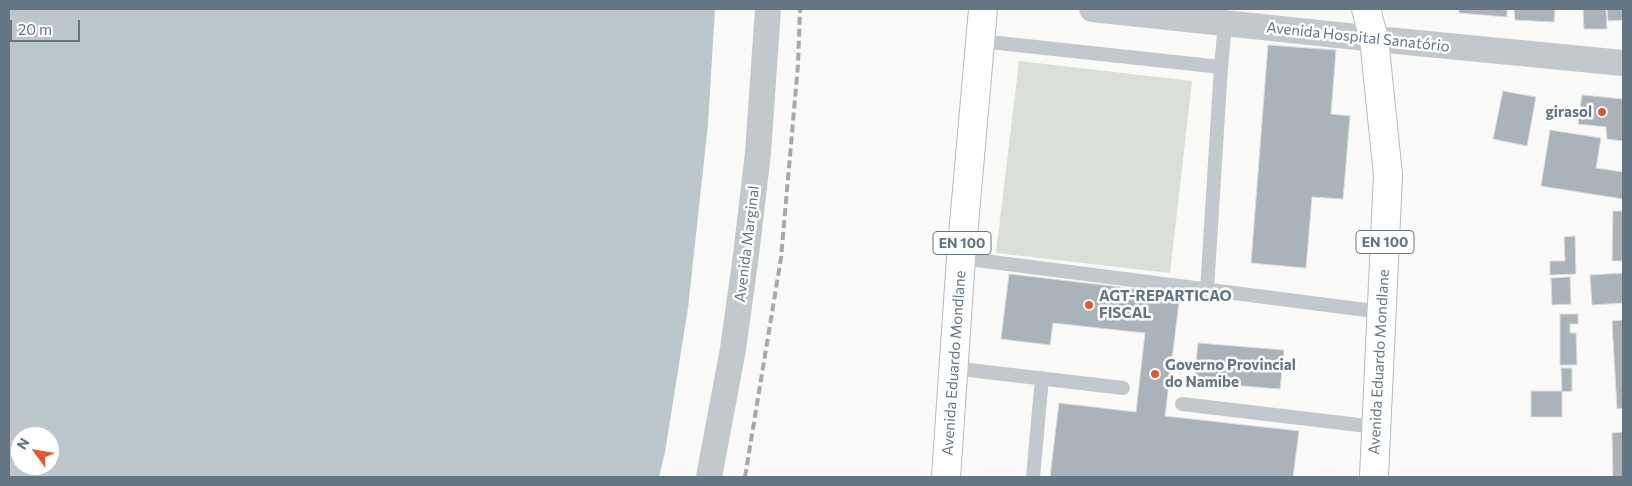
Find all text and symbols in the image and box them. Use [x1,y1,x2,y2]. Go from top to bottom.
scale bar [12,10,82,42]
street label: Avenida Hospital Sanatório [1265,18,1451,56]
text: 20 m [18,20,52,38]
place label: girasol [1546,103,1592,121]
marker: girasol [1596,106,1608,118]
street label: Avenida Marginal [731,185,763,303]
road number: EN 100 [1356,230,1414,253]
road number: EN 100 [933,232,991,254]
street label: Avenida Eduardo Mondlane [1365,269,1393,455]
street label: Avenida Eduardo Mondlane [939,270,969,456]
place label: AGT-REPARTICAO FISCAL [1099,287,1232,322]
marker: AGT-REPARTICAO FISCAL [1083,299,1095,311]
place label: Governo Provincial do Namibe [1165,356,1296,391]
marker: Governo Provincial do Namibe [1149,368,1161,380]
north arrow [10,426,60,476]
text: N [13,434,33,452]

